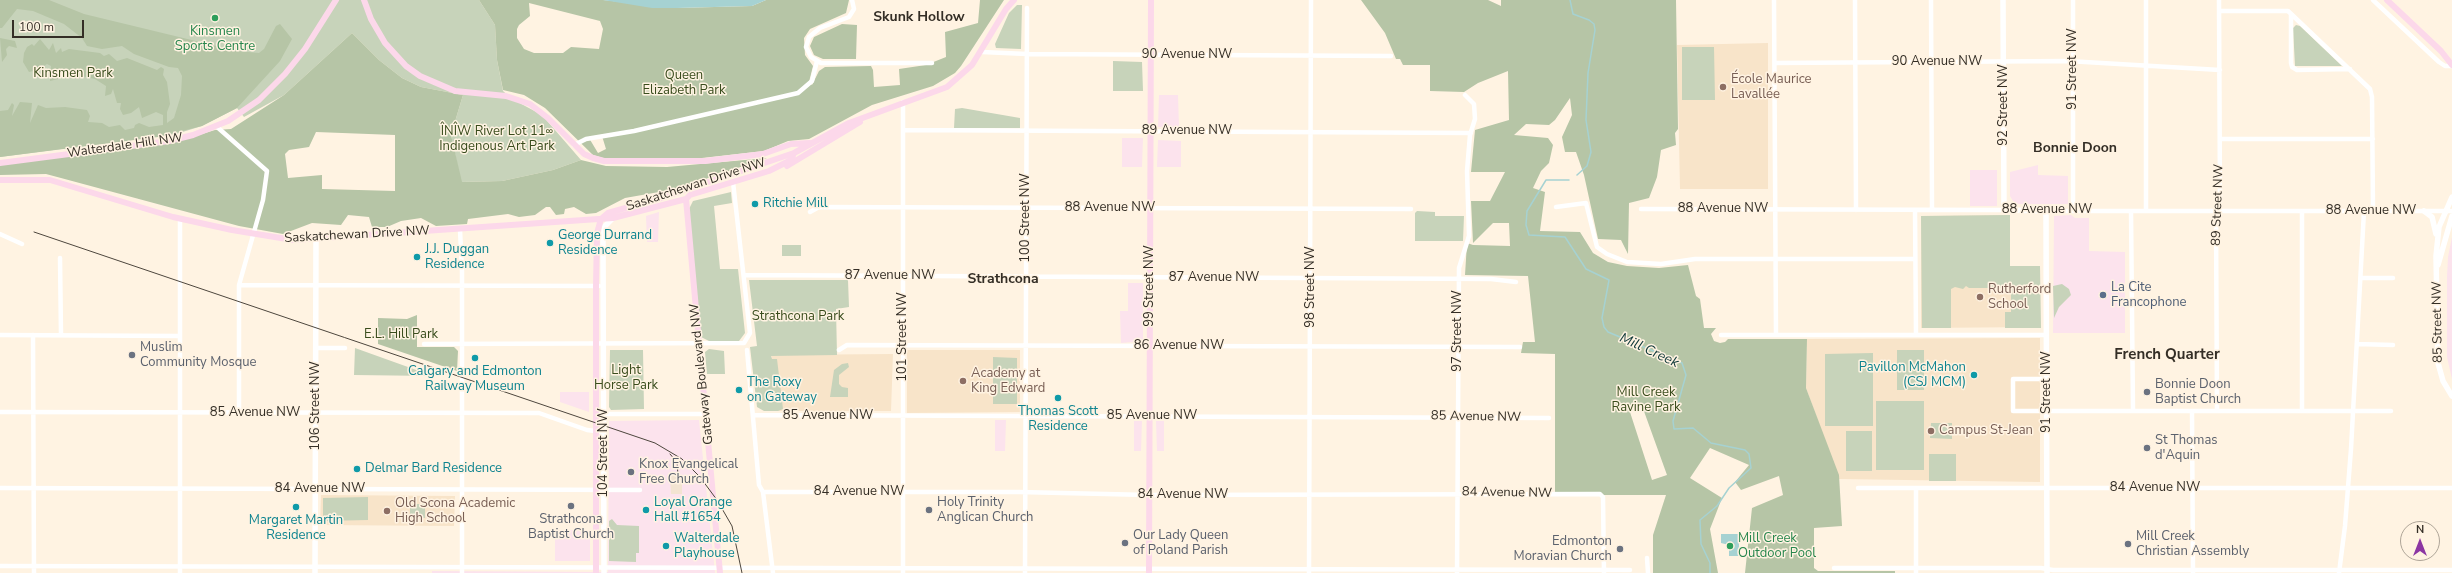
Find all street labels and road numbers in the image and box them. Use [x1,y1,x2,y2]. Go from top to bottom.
street label: 91 Street NW [2065,28,2081,110]
street label: 90 Avenue NW [1142,47,1232,63]
street label: 90 Avenue NW [1892,54,1982,70]
street label: 92 Street NW [1996,64,2012,146]
street label: 89 Avenue NW [1142,123,1232,139]
street label: Walterdale Hill NW [66,130,184,162]
street label: Saskatchewan Drive NW [624,155,768,215]
street label: 89 Street NW [2209,164,2227,246]
street label: 100 Street NW [1018,173,1034,263]
street label: 88 Avenue NW [1065,200,1155,216]
street label: 88 Avenue NW [1678,201,1768,217]
street label: 88 Avenue NW [2002,202,2092,218]
street label: 88 Avenue NW [2326,203,2416,219]
street label: Saskatchewan Drive NW [284,223,430,247]
street label: 99 Street NW [1142,245,1158,327]
street label: 98 Street NW [1303,246,1319,328]
street label: 87 Avenue NW [845,268,935,284]
street label: 87 Avenue NW [1169,270,1259,286]
street label: 85 Street NW [2429,281,2447,363]
street label: 97 Street NW [1450,290,1466,372]
street label: 101 Street NW [895,292,911,382]
street label: Gateway Boulevard NW [687,303,717,445]
street label: 86 Avenue NW [1134,338,1224,354]
street label: 91 Street NW [2039,351,2055,433]
street label: 106 Street NW [308,361,324,451]
street label: 85 Avenue NW [210,405,300,421]
street label: 104 Street NW [596,408,612,498]
street label: 85 Avenue NW [783,408,873,424]
street label: 85 Avenue NW [1107,408,1197,424]
street label: 85 Avenue NW [1431,408,1521,426]
street label: 84 Avenue NW [2110,480,2200,496]
street label: 84 Avenue NW [275,481,365,497]
street label: 84 Avenue NW [814,484,904,500]
street label: 84 Avenue NW [1462,484,1552,502]
street label: 84 Avenue NW [1138,487,1228,503]

